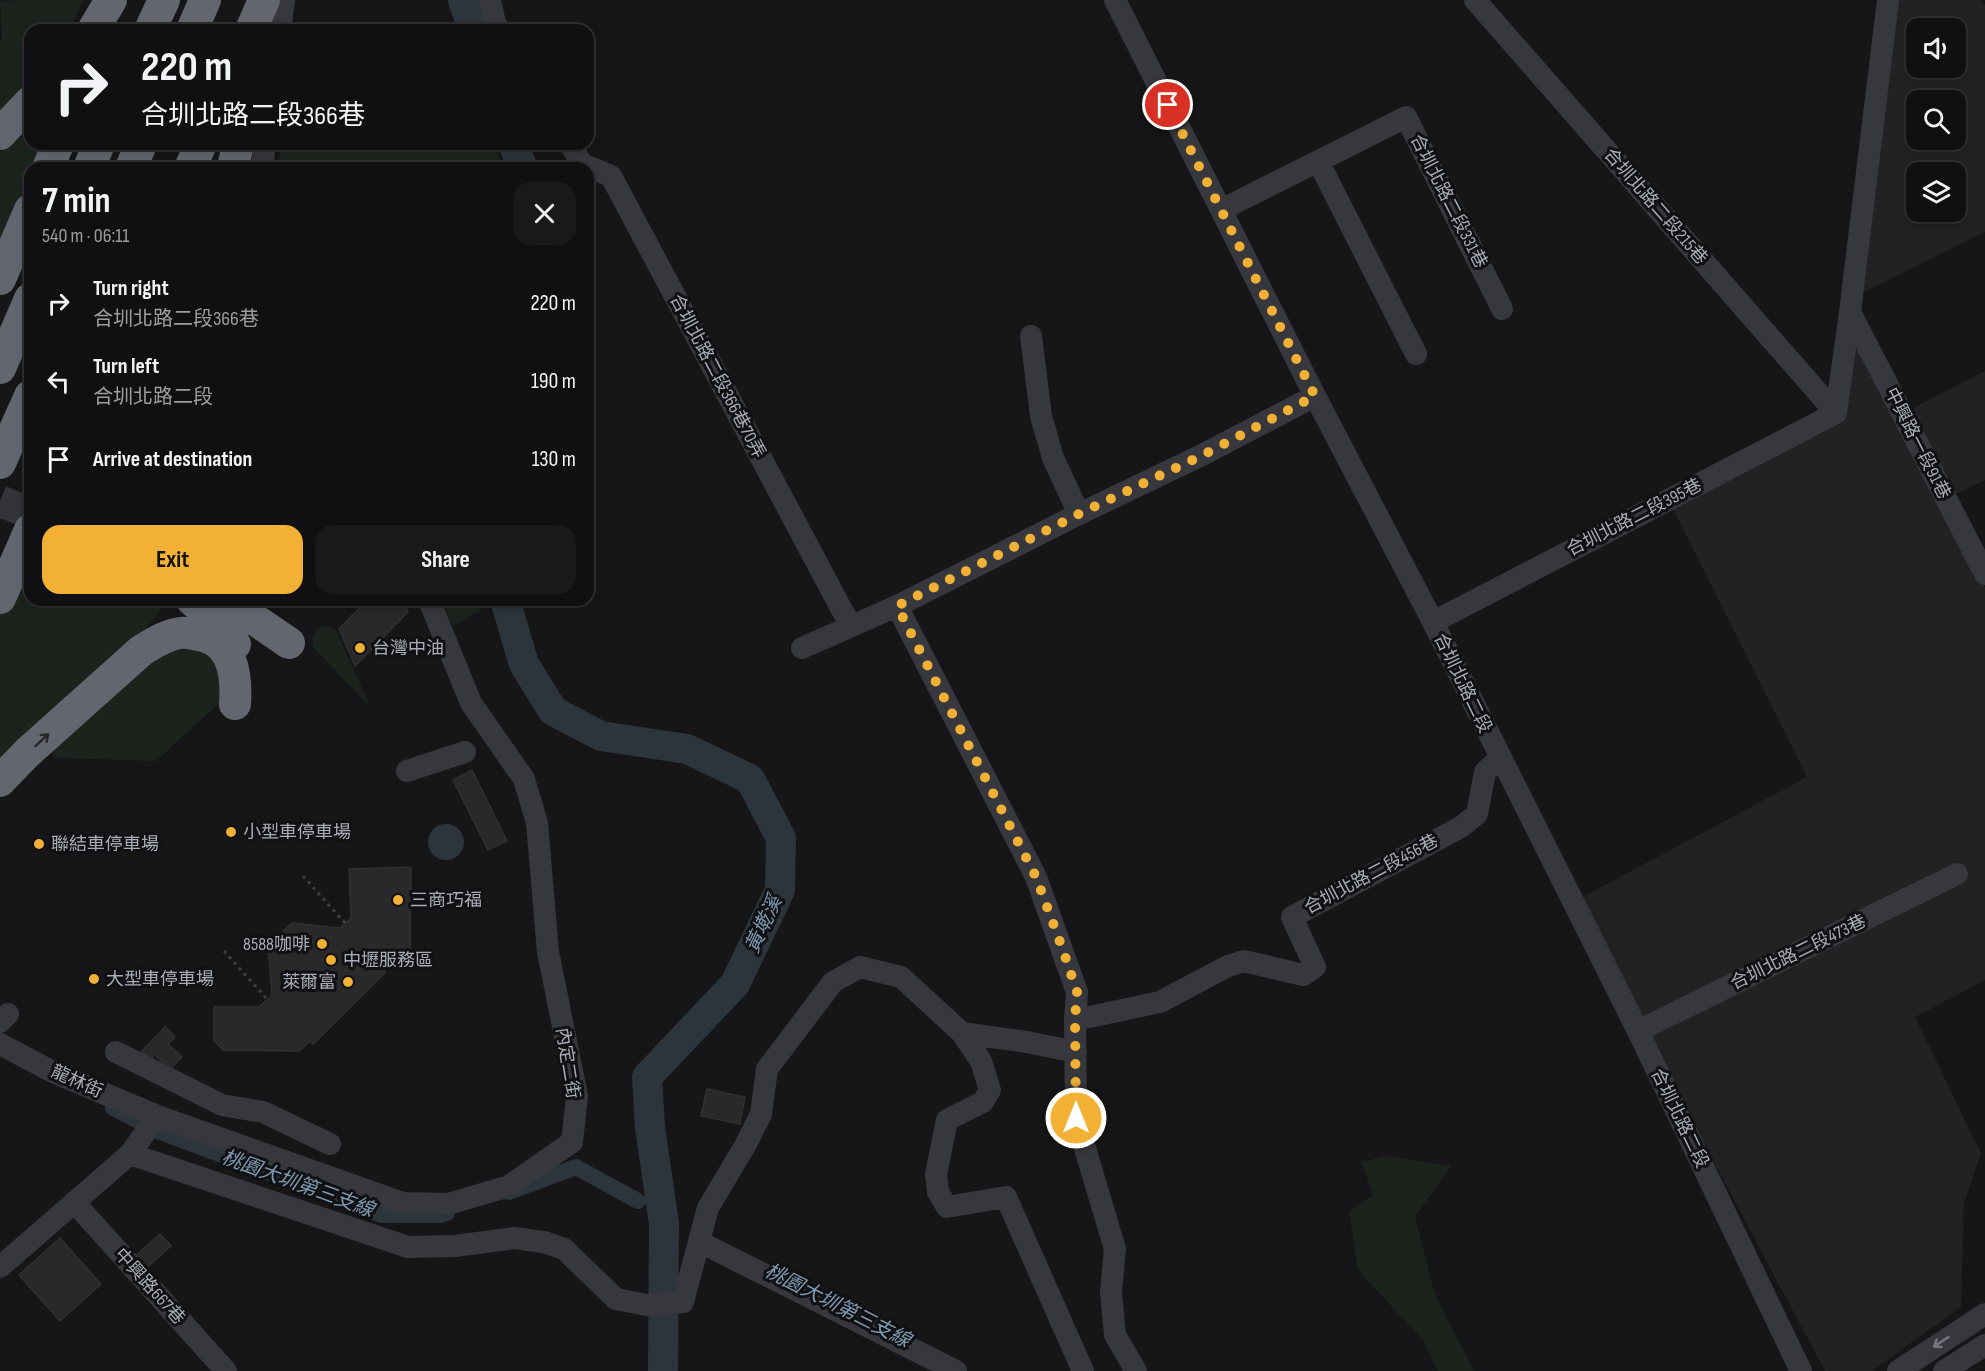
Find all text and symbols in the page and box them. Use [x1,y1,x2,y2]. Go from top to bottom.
map controls [1906,18,1966,222]
button: sound [1906,18,1966,78]
text: 220 m [141,42,232,93]
icon: right [42,48,120,126]
pin [1142,79,1193,130]
icon: arrive [1151,88,1184,121]
button: search [1906,90,1966,150]
text: 合圳北路二段366巷 [141,100,365,132]
street label: 合圳北路二段331巷 [1406,131,1491,272]
street label: 合圳北路二段215巷 [1599,144,1712,269]
button: layers [1906,162,1966,222]
text: 7 min [42,180,111,223]
button: close [513,182,576,245]
text: 540 m · 06:11 [42,224,129,248]
text: Turn right [93,275,169,302]
icon: right [42,287,75,320]
text: 220 m [530,290,576,317]
street label: 合圳北路二段366巷70弄 [665,291,770,462]
text: 合圳北路二段366巷 [93,307,259,331]
text: Turn left [93,353,159,380]
icon: left [42,365,75,398]
text: 190 m [531,368,576,395]
street label: 中興路一段91巷 [1880,384,1955,502]
text: 合圳北路二段 [93,385,213,409]
icon: arrive [42,443,75,476]
text: Arrive at destination [93,446,252,473]
text: 130 m [532,446,576,473]
street label: 合圳北路二段395巷 [1563,474,1705,561]
button: Exit [42,525,303,594]
button: Share [315,525,576,594]
street label: 合圳北路二段 [1429,630,1496,736]
place label: 台灣中油 [372,638,444,659]
marker: 台灣中油 [353,641,367,655]
one-way arrow [34,733,49,747]
place label: 小型車停車場 [243,822,351,843]
marker: 小型車停車場 [224,825,238,839]
street label: 合圳北路二段456巷 [1301,830,1442,919]
place label: 聯結車停車場 [51,834,159,855]
marker: 聯結車停車場 [32,837,46,851]
water label: 黃墘溪 [740,889,789,957]
place label: 三商巧福 [410,890,482,911]
marker: 三商巧福 [391,893,405,907]
street label: 合圳北路二段473巷 [1727,911,1869,994]
place label: 8588咖啡 [243,934,310,955]
marker: 8588咖啡 [315,937,329,951]
place label: 中壢服務區 [343,950,433,971]
marker: 中壢服務區 [324,953,338,967]
place label: 大型車停車場 [106,969,214,990]
marker: 大型車停車場 [87,972,101,986]
place label: 萊爾富 [282,972,336,993]
marker: 萊爾富 [341,975,355,989]
street label: 內定二街 [552,1026,584,1100]
street label: 龍林街 [48,1061,106,1102]
street label: 合圳北路二段 [1646,1065,1713,1171]
position arrow [1044,1086,1108,1150]
water label: 桃園大圳第三支線 [218,1145,379,1223]
street label: 中興路667巷 [110,1244,189,1329]
water label: 桃園大圳第三支線 [761,1259,916,1354]
one-way arrow [1933,1336,1950,1348]

